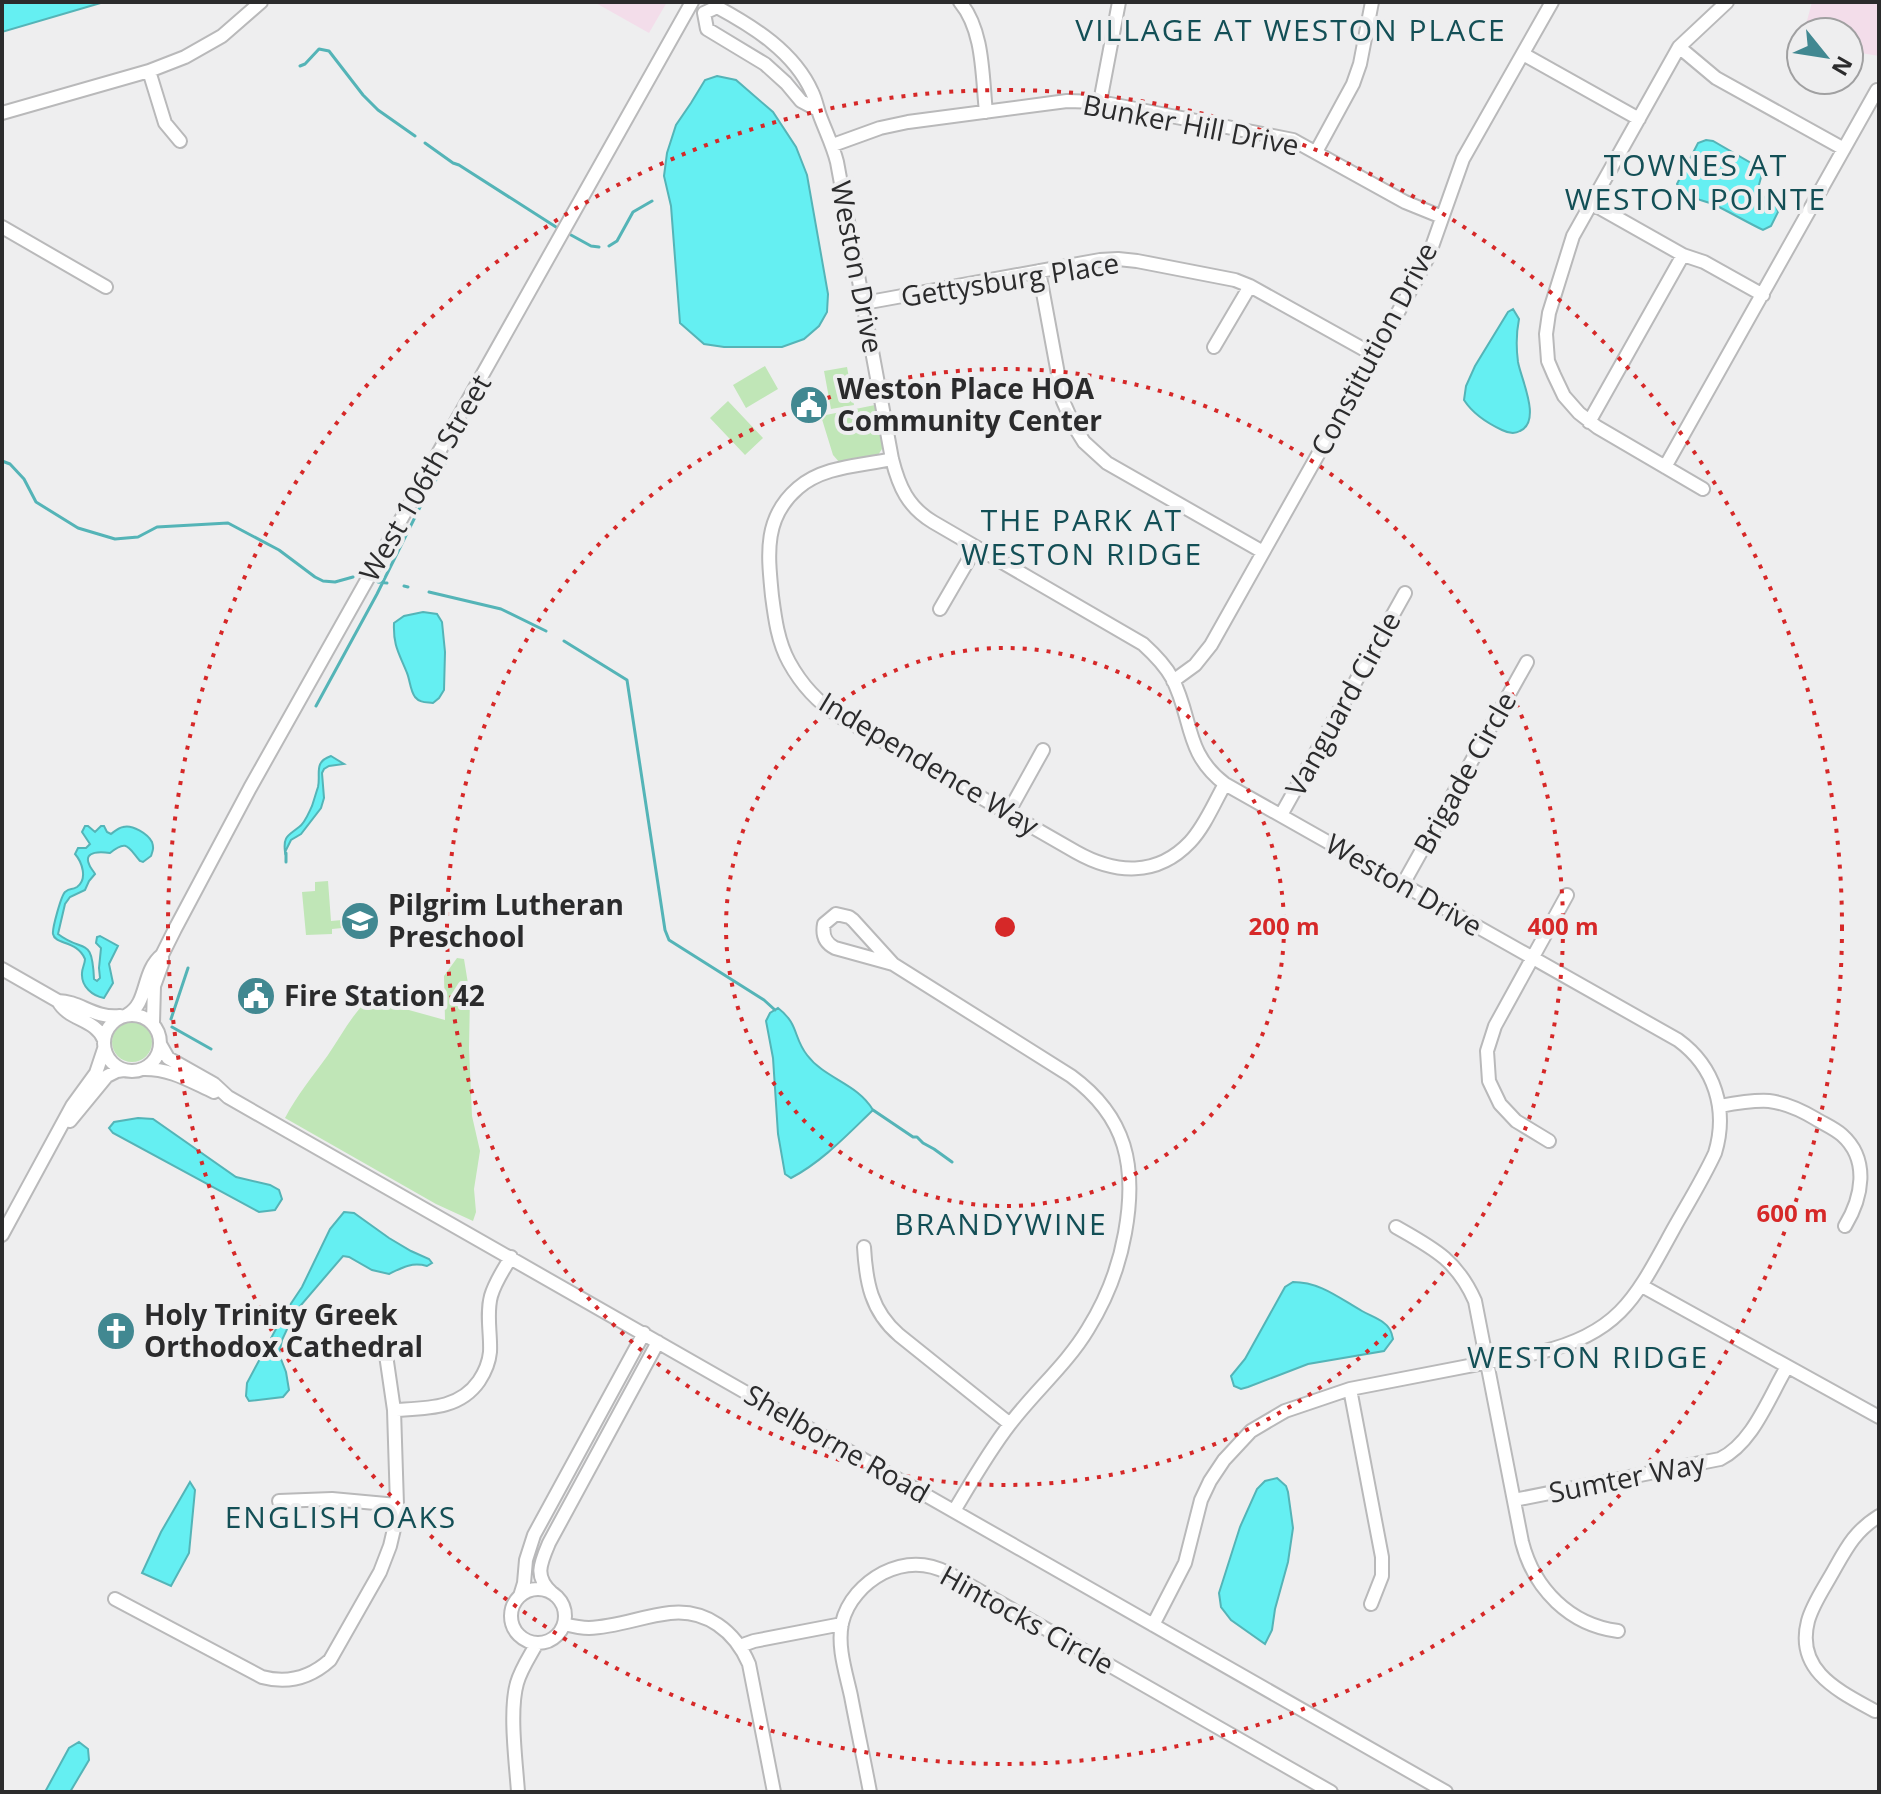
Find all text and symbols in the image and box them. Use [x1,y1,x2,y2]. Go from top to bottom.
district label: VILLAGE AT WESTON PLACE [1075,9,1507,50]
north arrow [1785,16,1865,96]
text: N [1826,51,1861,82]
street label: Bunker Hill Drive [1080,84,1302,164]
district label: TOWNES AT WESTON POINTE [1565,144,1827,219]
street label: Weston Drive [823,177,893,356]
street label: Constitution Drive [1301,235,1445,462]
street label: Gettysburg Place [898,243,1122,315]
street label: West 106th Street [349,367,499,588]
place label: Weston Place HOA Community Center [837,369,1102,439]
public building icon: Weston Place HOA Community Center [788,384,830,426]
district label: THE PARK AT WESTON RIDGE [961,499,1203,574]
street label: Vanguard Circle [1276,604,1409,803]
street label: Independence Way [813,683,1047,844]
street label: Brigade Circle [1404,685,1524,860]
street label: Weston Drive [1319,824,1490,944]
place label: Pilgrim Lutheran Preschool [388,885,624,955]
school or university icon: Pilgrim Lutheran Preschool [339,900,381,942]
text: 200 m [1249,909,1319,942]
text: 400 m [1528,909,1598,942]
centre of rings [991,913,1019,941]
public building icon: Fire Station 42 [235,975,277,1017]
place label: Fire Station 42 [284,976,485,1014]
text: 600 m [1757,1196,1827,1229]
district label: BRANDYWINE [894,1203,1108,1244]
place label: Holy Trinity Greek Orthodox Cathedral [144,1295,423,1365]
church icon: Holy Trinity Greek Orthodox Cathedral [95,1310,137,1352]
district label: WESTON RIDGE [1467,1336,1709,1377]
street label: Shelborne Road [738,1375,937,1512]
street label: Sumter Way [1545,1443,1709,1511]
district label: ENGLISH OAKS [225,1496,457,1537]
street label: Hintocks Circle [934,1556,1121,1682]

